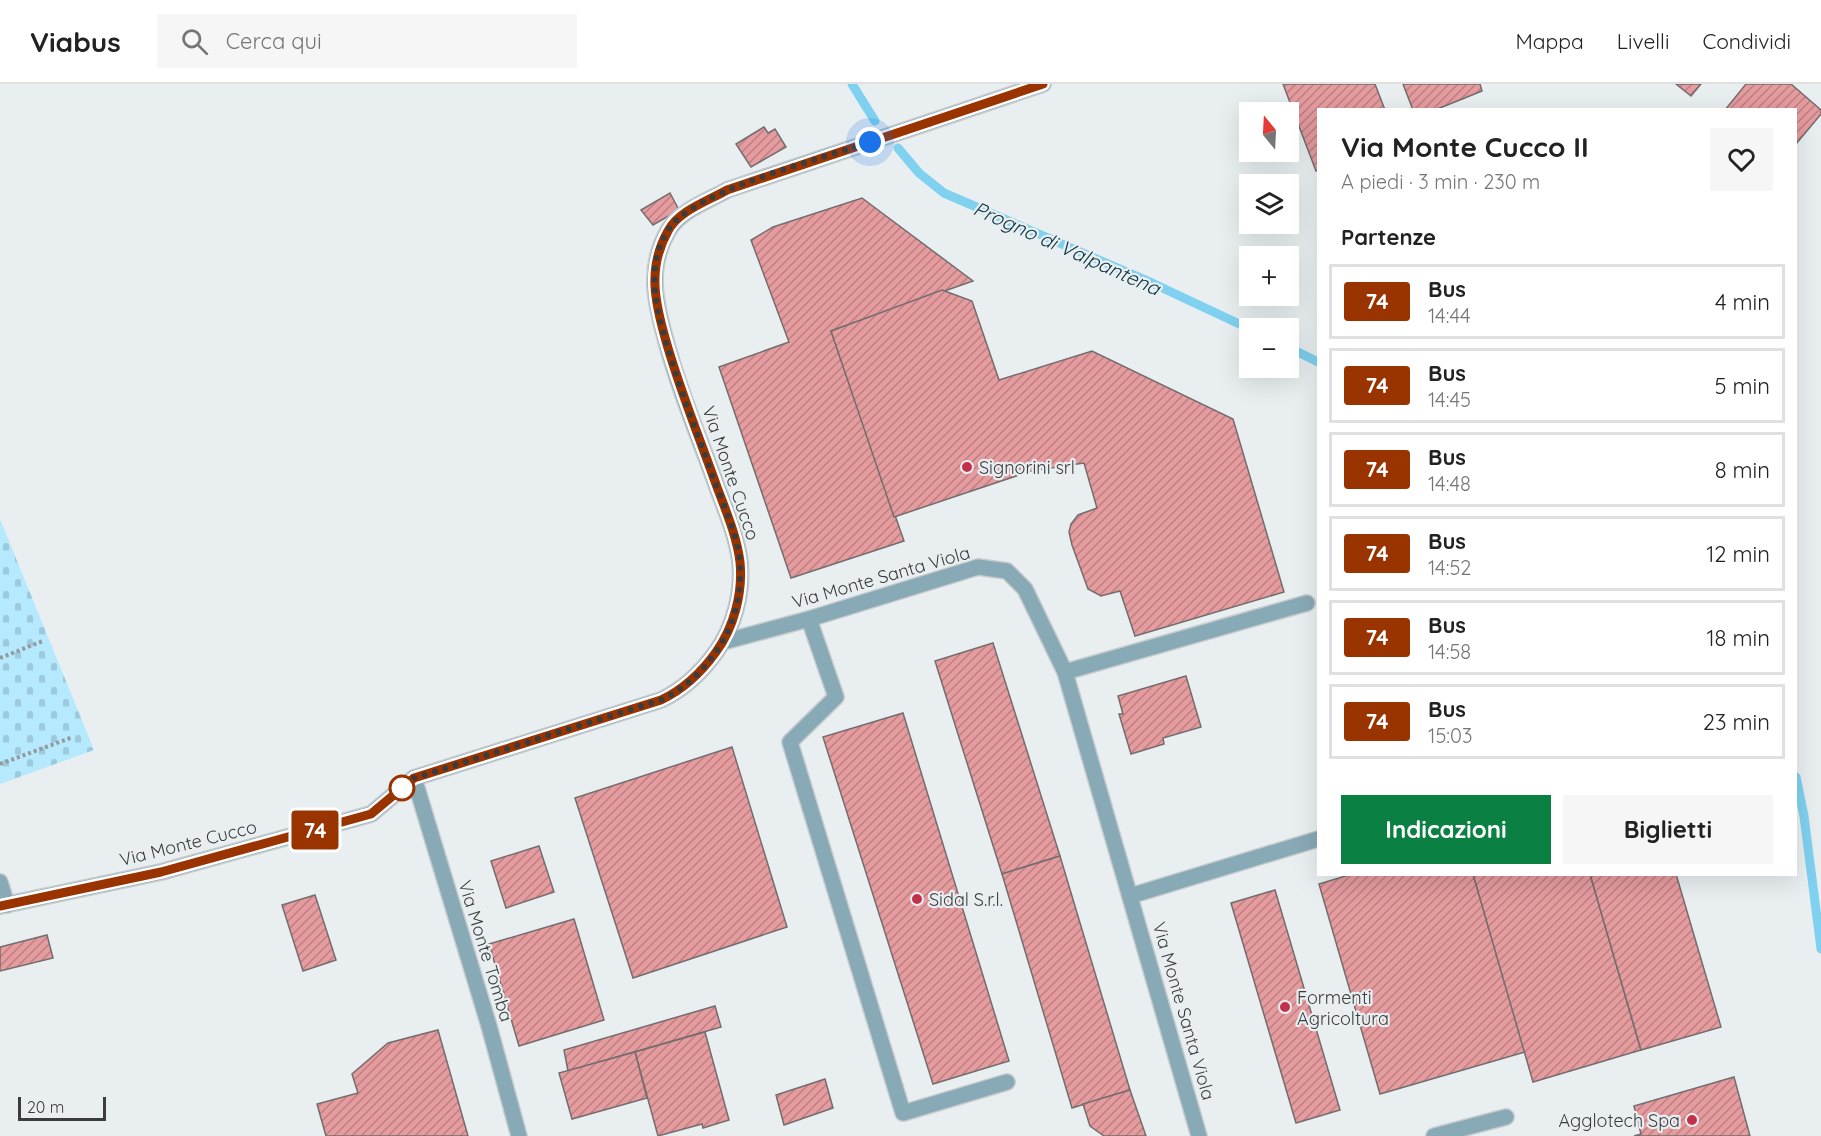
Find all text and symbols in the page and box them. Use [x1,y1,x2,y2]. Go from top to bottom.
search box [157,14,577,68]
text: Viabus [30,24,121,59]
icon: search [178,25,211,58]
text: Cerca qui [226,27,322,55]
text: Mappa [1515,28,1584,54]
text: Livelli [1617,28,1669,54]
text: Condividi [1702,28,1791,54]
north arrow [1239,102,1299,162]
map controls [1239,102,1299,378]
your location [855,127,885,157]
button: heart [1710,128,1773,191]
text: Via Monte Cucco II [1341,129,1589,164]
text: A piedi · 3 min · 230 m [1341,169,1540,194]
button: layers [1239,174,1299,234]
water label: Progno di Valpantena [970,196,1166,301]
text: Partenze [1341,223,1436,251]
button: + [1239,246,1299,306]
text: Bus [1428,275,1466,303]
text: 74 [1365,288,1389,314]
text: 4 min [1715,288,1770,316]
text: 14:44 [1428,303,1470,328]
button: − [1239,318,1299,378]
text: Bus [1428,359,1466,387]
text: 74 [1365,372,1389,398]
text: 5 min [1715,372,1770,400]
text: 14:45 [1428,387,1471,412]
street label: Via Monte Cucco [697,403,765,543]
text: Bus [1428,443,1466,471]
place label: Signorini srl [979,456,1075,479]
text: 74 [1365,456,1389,482]
text: 8 min [1715,456,1770,484]
marker: Signorini srl [960,460,974,474]
text: 14:48 [1428,471,1471,496]
text: Bus [1428,527,1466,555]
text: 74 [1365,540,1389,566]
text: 12 min [1706,540,1770,568]
street label: Via Monte Santa Viola [789,541,973,613]
text: 14:52 [1428,555,1471,580]
text: Bus [1428,611,1466,639]
text: 74 [1365,624,1389,650]
text: 18 min [1706,624,1770,652]
text: 14:58 [1428,639,1471,664]
text: Bus [1428,695,1466,723]
text: 74 [1365,708,1389,734]
text: 23 min [1703,708,1770,736]
text: 15:03 [1428,723,1472,748]
unlabelled marker [389,775,415,801]
button: Indicazioni [1341,795,1551,864]
button: Biglietti [1563,795,1773,864]
line badge: 74 [288,810,342,850]
street label: Via Monte Cucco [117,815,259,871]
text: 74 [303,817,327,843]
street label: Via Monte Tomba [454,877,518,1025]
place label: Sidal S.r.l. [929,888,1003,911]
marker: Sidal S.r.l. [910,892,924,906]
street label: Via Monte Santa Viola [1148,919,1220,1103]
place label: Formenti Agricoltura [1297,986,1389,1030]
marker: Formenti Agricoltura [1278,1000,1292,1014]
scale bar [18,1094,106,1122]
text: 20 m [27,1097,64,1117]
place label: Agglotech Spa [1558,1109,1680,1132]
marker: Agglotech Spa [1685,1113,1699,1127]

